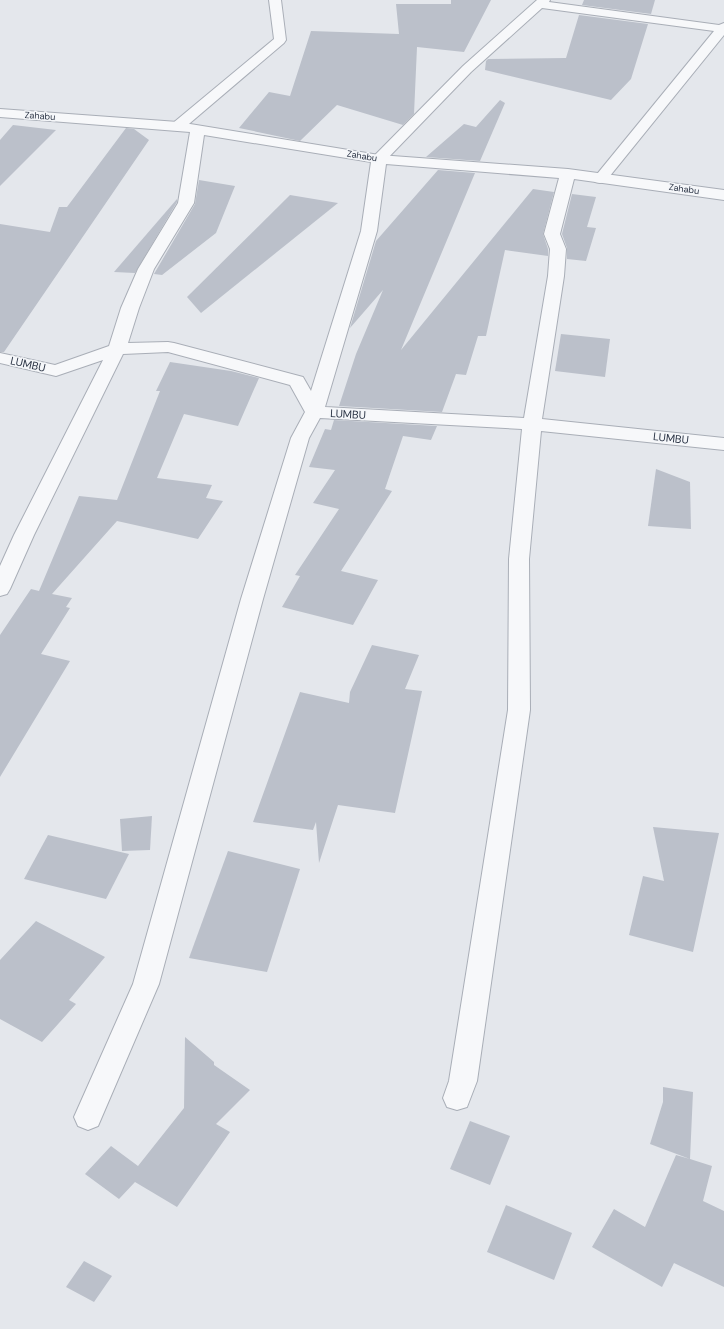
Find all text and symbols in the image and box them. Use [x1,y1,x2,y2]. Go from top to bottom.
street label: Zahabu [24,109,56,123]
street label: Zahabu [346,148,378,164]
street label: Zahabu [668,181,700,197]
street label: LUMBU [9,353,47,375]
street label: LUMBU [330,406,366,422]
street label: LUMBU [652,429,690,447]

